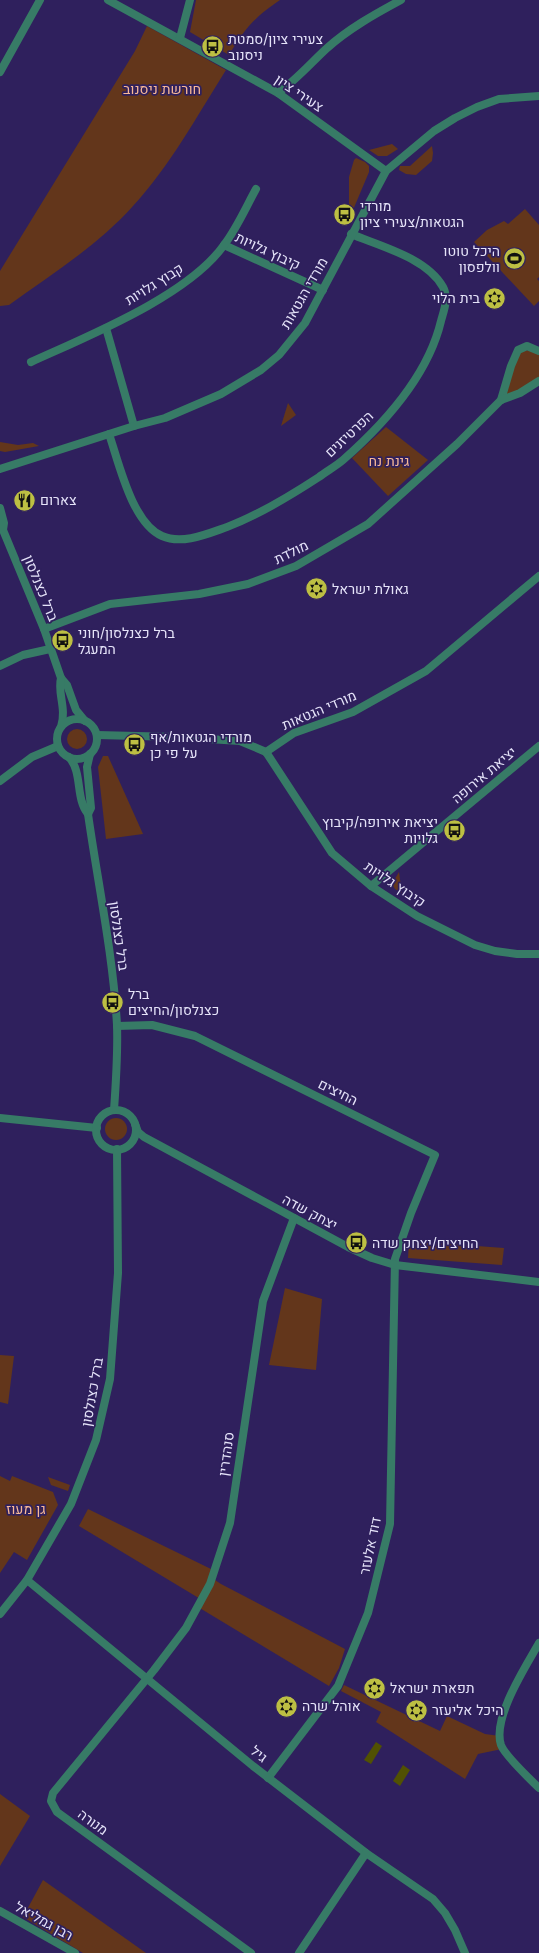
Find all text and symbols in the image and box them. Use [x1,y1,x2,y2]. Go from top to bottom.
place label: צעירי ציון/סמטת ניסנוב [228,30,324,63]
bus stop icon: צעירי ציון/סמטת ניסנוב [199,34,225,60]
street label: צעירי ציון [272,70,327,115]
park label: חורשת ניסנוב [123,80,201,97]
place label: מורדי הגטאות/צעירי ציון [360,197,464,230]
bus stop icon: מורדי הגטאות/צעירי ציון [332,201,358,227]
street label: קיבוץ גלויות [233,228,303,273]
place label: היכל טוטו וולפסון [443,242,500,275]
sports icon: היכל טוטו וולפסון [502,246,528,272]
street label: מורדי הגטאות [276,254,331,331]
street label: קבוץ גלויות [121,259,186,308]
synagogue icon: בית הלוי [482,285,508,311]
place label: בית הלוי [432,289,481,306]
street label: הפרטיזנים [321,407,376,460]
park label: גינת נח [369,452,409,469]
restaurant icon: צארום [11,487,37,513]
place label: צארום [40,491,77,508]
street label: מולדת [271,536,311,567]
street label: ברל כצנלסון [20,552,63,624]
synagogue icon: גאולת ישראל [303,576,329,602]
place label: גאולת ישראל [332,580,409,597]
place label: ברל כצנלסון/חוני המעגל [78,624,175,657]
bus stop icon: ברל כצנלסון/חוני המעגל [50,628,76,654]
street label: מורדי הגטאות [279,686,359,733]
place label: מורדי הגטאות/אף על פי כן [150,728,252,761]
bus stop icon: מורדי הגטאות/אף על פי כן [121,732,147,758]
street label: יציאת אירופה [448,743,519,807]
place label: יציאת אירופה/קיבוץ גלויות [322,813,438,846]
bus stop icon: יציאת אירופה/קיבוץ גלויות [441,817,467,843]
street label: קיבוץ גלויות [362,857,429,910]
street label: ברל כצנלסון [106,900,133,972]
place label: ברל כצנלסון/החיצים [128,985,219,1018]
bus stop icon: ברל כצנלסון/החיצים [99,989,125,1015]
street label: החיצים [316,1075,361,1108]
street label: יצחק שדה [280,1190,341,1233]
bus stop icon: החיצים/יצחק שדה [343,1230,369,1256]
place label: החיצים/יצחק שדה [372,1234,478,1251]
street label: ברל כצנלסון [77,1355,106,1428]
street label: סנהדרין [214,1431,237,1477]
park label: גן מעוז [6,1500,46,1517]
street label: דוד אלעזר [355,1515,384,1576]
synagogue icon: תפארת ישראל [361,1675,387,1701]
place label: תפארת ישראל [390,1679,474,1696]
synagogue icon: אוהל שרה [274,1693,300,1719]
place label: אוהל שרה [302,1697,361,1714]
synagogue icon: היכל אליעזר [403,1697,429,1723]
place label: היכל אליעזר [432,1701,503,1718]
street label: גיל [247,1742,271,1766]
street label: מנורה [75,1805,112,1838]
street label: רבן גמליאל [12,1898,76,1944]

